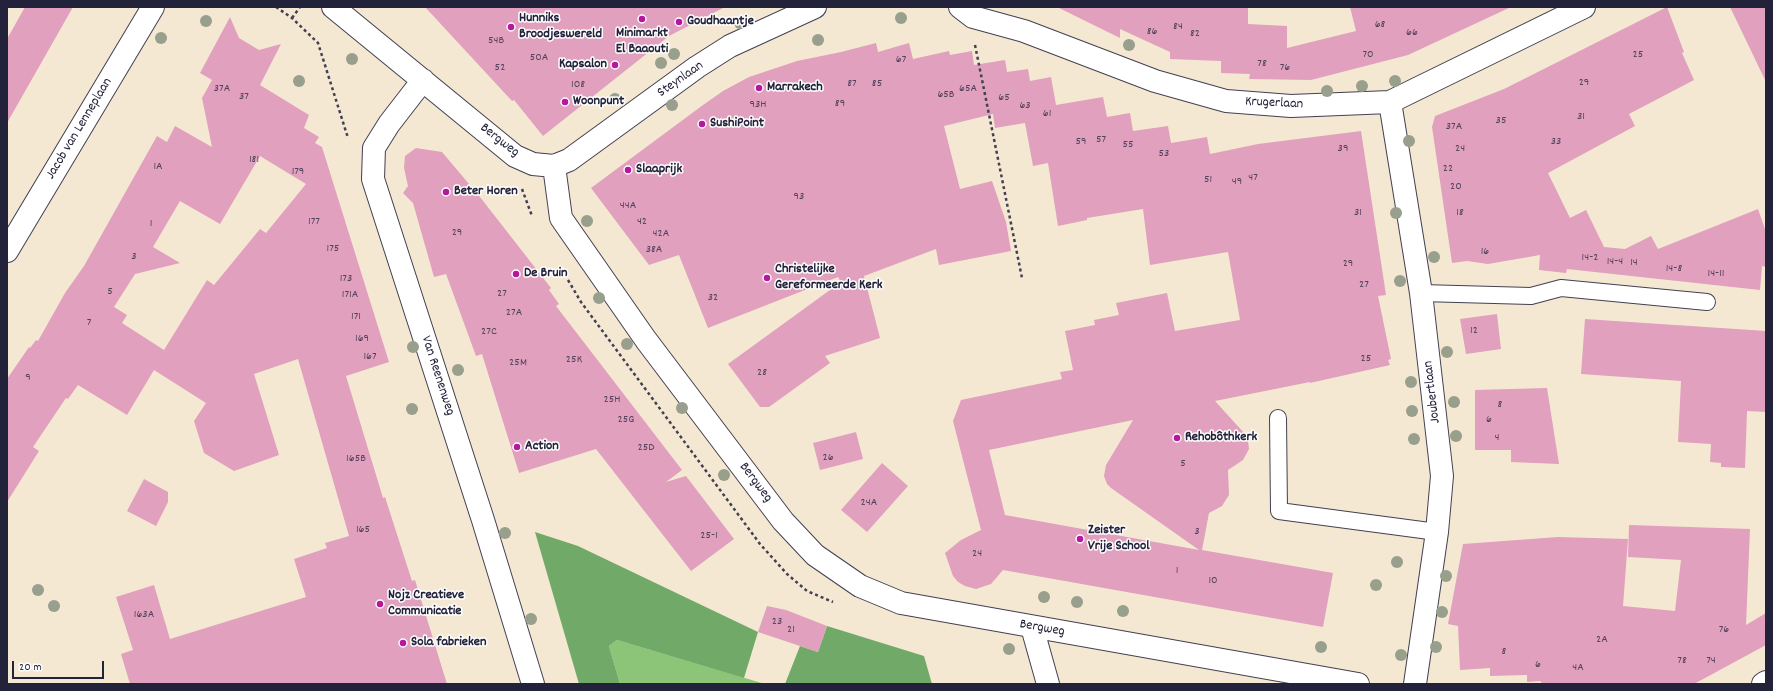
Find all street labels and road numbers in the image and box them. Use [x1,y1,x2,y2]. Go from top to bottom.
street label: Steynlaan [655,58,707,102]
street label: Jacob van Lenneplaan [43,75,117,183]
street label: Krugerlaan [1245,94,1303,114]
street label: Bergweg [476,120,522,162]
street label: Van Reenenweg [416,334,458,418]
street label: Joubertlaan [1421,360,1445,424]
street label: Bergweg [735,460,775,506]
street label: Bergweg [1018,617,1066,641]

